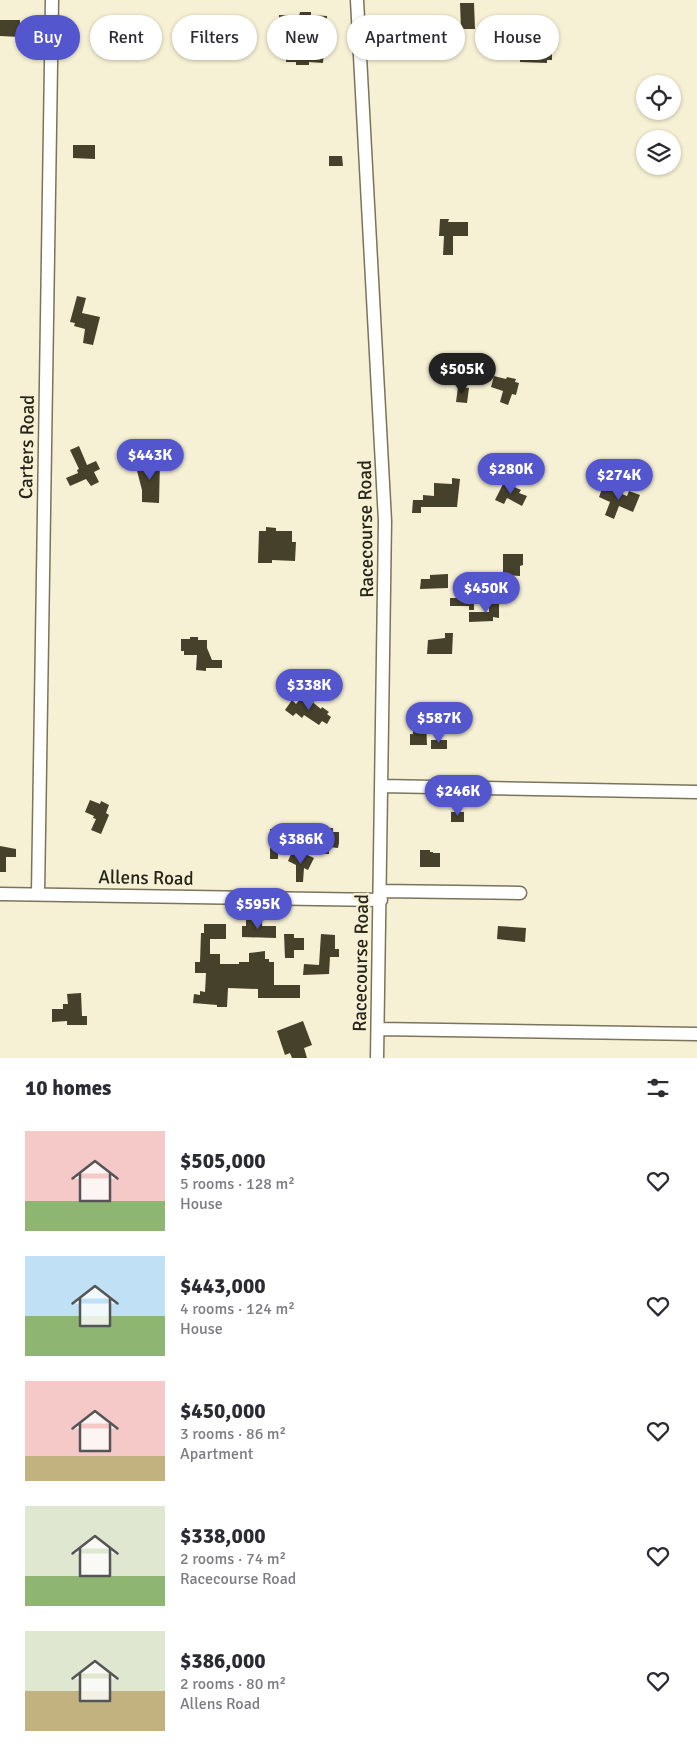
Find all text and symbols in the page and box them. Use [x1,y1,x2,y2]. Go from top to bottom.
chip: Buy [15,15,80,60]
chip: Rent [90,15,162,60]
chip: Filters [172,15,257,60]
chip: New [267,15,337,60]
chip: Apartment [347,15,465,60]
chip: House [475,15,559,60]
map controls [636,75,681,175]
button: locate [636,75,681,120]
button: layers [636,130,681,175]
pin: $505K [427,352,497,395]
text: $505K [440,359,484,379]
street label: Carters Road [14,395,40,499]
pin: $443K [115,438,185,481]
text: $443K [128,445,172,465]
pin: $280K [476,452,546,495]
pin: $274K [584,458,654,501]
text: $280K [489,459,533,479]
street label: Racecourse Road [353,460,379,598]
text: $274K [597,465,641,485]
pin: $450K [451,572,521,614]
text: $450K [464,578,508,598]
pin: $338K [274,668,344,711]
text: $338K [287,675,331,695]
pin: $587K [404,702,474,744]
text: $587K [417,708,461,728]
pin: $246K [423,774,493,817]
text: $246K [436,781,480,801]
pin: $386K [266,822,336,865]
text: $386K [279,829,323,849]
street label: Allens Road [98,865,194,891]
pin: $595K [223,888,293,930]
text: $595K [236,894,280,914]
street label: Racecourse Road [348,894,374,1032]
icon: filters [644,1074,672,1102]
text: 10 homes [25,1075,111,1101]
text: $505,000 [180,1148,266,1174]
icon: home [65,1151,125,1211]
icon: heart [644,1167,672,1195]
text: 5 rooms · 128 m² [180,1174,295,1194]
text: House [180,1194,223,1214]
text: $443,000 [180,1273,266,1299]
icon: home [65,1276,125,1336]
icon: heart [644,1292,672,1320]
text: 4 rooms · 124 m² [180,1299,295,1319]
text: House [180,1319,223,1339]
text: $450,000 [180,1398,266,1424]
icon: home [65,1401,125,1461]
icon: heart [644,1417,672,1445]
text: 3 rooms · 86 m² [180,1424,286,1444]
text: Apartment [180,1444,253,1464]
text: $338,000 [180,1523,266,1549]
icon: home [65,1526,125,1586]
icon: heart [644,1542,672,1570]
text: 2 rooms · 74 m² [180,1549,286,1569]
text: Racecourse Road [180,1569,296,1589]
text: $386,000 [180,1648,266,1674]
icon: home [65,1651,125,1711]
icon: heart [644,1667,672,1695]
text: 2 rooms · 80 m² [180,1674,286,1694]
text: Allens Road [180,1694,260,1714]

